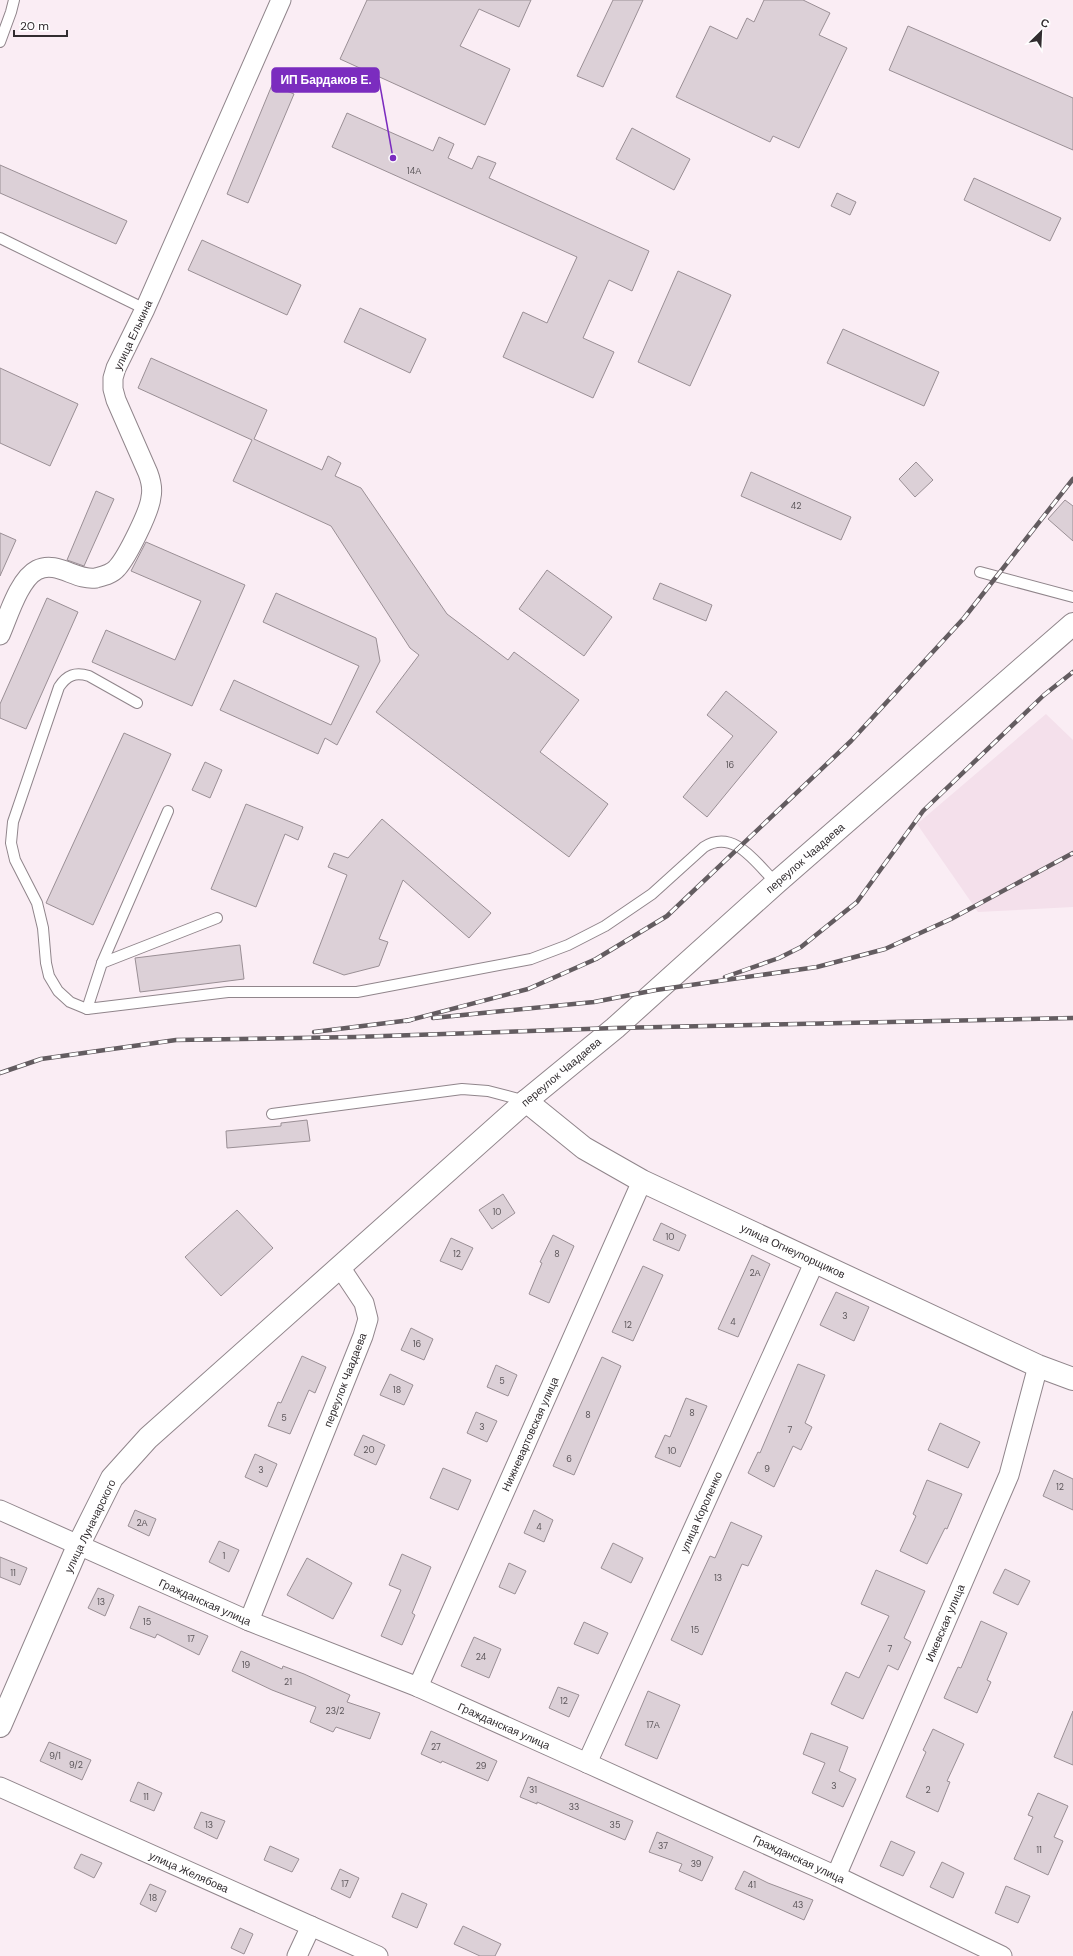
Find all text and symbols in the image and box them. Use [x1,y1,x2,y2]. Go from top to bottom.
scale bar [14,12,67,38]
north arrow [1021,12,1061,52]
text: С [1039,15,1052,31]
text: 20 m [20,18,49,34]
callout: ИП Бардаков Е. [272,68,379,92]
text: ИП Бардаков Е. [280,72,372,88]
house number: 14А [407,165,421,177]
street label: улица Елькина [111,297,156,372]
house number: 42 [791,500,801,512]
house number: 16 [726,759,735,771]
street label: переулок Чаадаева [763,819,848,896]
street label: переулок Чаадаева [518,1034,604,1109]
house number: 10 [493,1206,501,1218]
street label: улица Огнеупорщиков [739,1221,848,1281]
house number: 10 [666,1231,674,1243]
house number: 12 [453,1248,461,1260]
house number: 8 [554,1248,560,1260]
house number: 2А [749,1267,761,1279]
house number: 3 [842,1310,848,1322]
house number: 4 [730,1316,736,1328]
house number: 12 [624,1319,632,1331]
street label: переулок Чаадаева [321,1330,370,1429]
house number: 16 [413,1338,422,1350]
street label: Нижневартовская улица [498,1374,562,1493]
house number: 5 [499,1375,505,1387]
house number: 18 [393,1384,401,1396]
house number: 8 [689,1407,695,1419]
house number: 8 [585,1409,591,1421]
house number: 5 [281,1412,287,1424]
house number: 3 [479,1421,485,1433]
house number: 7 [788,1424,793,1436]
house number: 20 [363,1444,375,1456]
house number: 10 [668,1445,676,1457]
house number: 6 [566,1453,572,1465]
house number: 9 [764,1463,770,1475]
house number: 3 [258,1464,264,1476]
street label: улица Короленко [677,1469,725,1555]
street label: улица Луначарского [61,1477,119,1575]
house number: 12 [1056,1481,1064,1493]
house number: 2А [136,1517,148,1529]
house number: 4 [536,1521,542,1533]
house number: 1 [223,1550,226,1562]
house number: 11 [10,1567,16,1579]
house number: 13 [714,1572,722,1584]
street label: Гражданская улица [157,1575,254,1629]
street label: Ижевская улица [922,1581,968,1664]
house number: 13 [97,1596,105,1608]
house number: 15 [143,1616,151,1628]
house number: 15 [691,1624,699,1636]
house number: 17 [187,1633,195,1645]
house number: 7 [888,1643,893,1655]
house number: 24 [476,1651,487,1663]
house number: 19 [242,1659,251,1671]
house number: 21 [284,1676,292,1688]
house number: 12 [560,1695,568,1707]
street label: Гражданская улица [456,1699,553,1753]
house number: 23/2 [326,1705,344,1717]
house number: 17А [646,1719,660,1731]
house number: 27 [431,1741,441,1753]
house number: 9/1 [49,1750,61,1762]
house number: 9/2 [69,1759,83,1771]
house number: 29 [476,1760,487,1772]
house number: 3 [831,1780,837,1792]
house number: 31 [529,1784,537,1796]
house number: 2 [925,1784,931,1796]
house number: 11 [143,1791,149,1803]
house number: 33 [569,1801,579,1813]
house number: 13 [205,1819,213,1831]
house number: 35 [610,1819,620,1831]
street label: Гражданская улица [751,1832,848,1887]
house number: 37 [658,1840,668,1852]
house number: 11 [1036,1844,1042,1856]
street label: улица Желябова [147,1848,232,1896]
house number: 39 [691,1858,702,1870]
house number: 17 [341,1878,349,1890]
house number: 41 [748,1879,756,1891]
house number: 18 [149,1892,157,1904]
house number: 43 [793,1899,803,1911]

